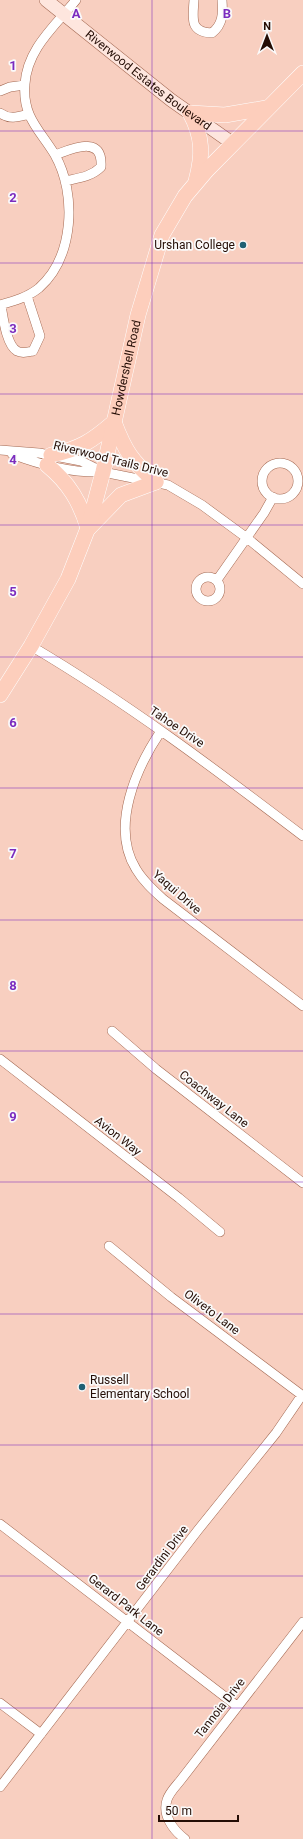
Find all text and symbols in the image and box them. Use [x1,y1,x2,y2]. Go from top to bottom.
text: A [72,6,81,21]
text: B [223,6,231,21]
north arrow [247,16,287,56]
text: N [263,20,271,33]
street label: Riverwood Estates Boulevard [83,27,214,133]
text: 1 [9,58,17,73]
text: 2 [9,190,17,205]
place label: Urshan College [154,238,235,252]
marker: Urshan College [238,240,248,250]
street label: Howdershell Road [109,319,144,417]
text: 3 [9,321,17,336]
street label: Riverwood Trails Drive [52,438,170,480]
text: 4 [9,452,17,467]
text: 5 [9,584,17,599]
street label: Tahoe Drive [147,704,207,750]
text: 6 [9,715,17,730]
text: 7 [9,846,17,861]
street label: Yaqui Drive [150,867,204,917]
text: 8 [9,978,17,993]
street label: Coachway Lane [177,1068,251,1130]
text: 9 [9,1109,17,1124]
street label: Avion Way [92,1113,144,1159]
street label: Oliveto Lane [182,1287,242,1337]
place label: Russell Elementary School [90,1373,190,1401]
marker: Russell Elementary School [77,1382,87,1392]
street label: Gerardini Drive [133,1523,191,1593]
street label: Gerard Park Lane [86,1571,166,1639]
street label: Tannoia Drive [192,1675,248,1741]
scale bar [159,1797,238,1823]
text: 50 m [165,1804,192,1818]

